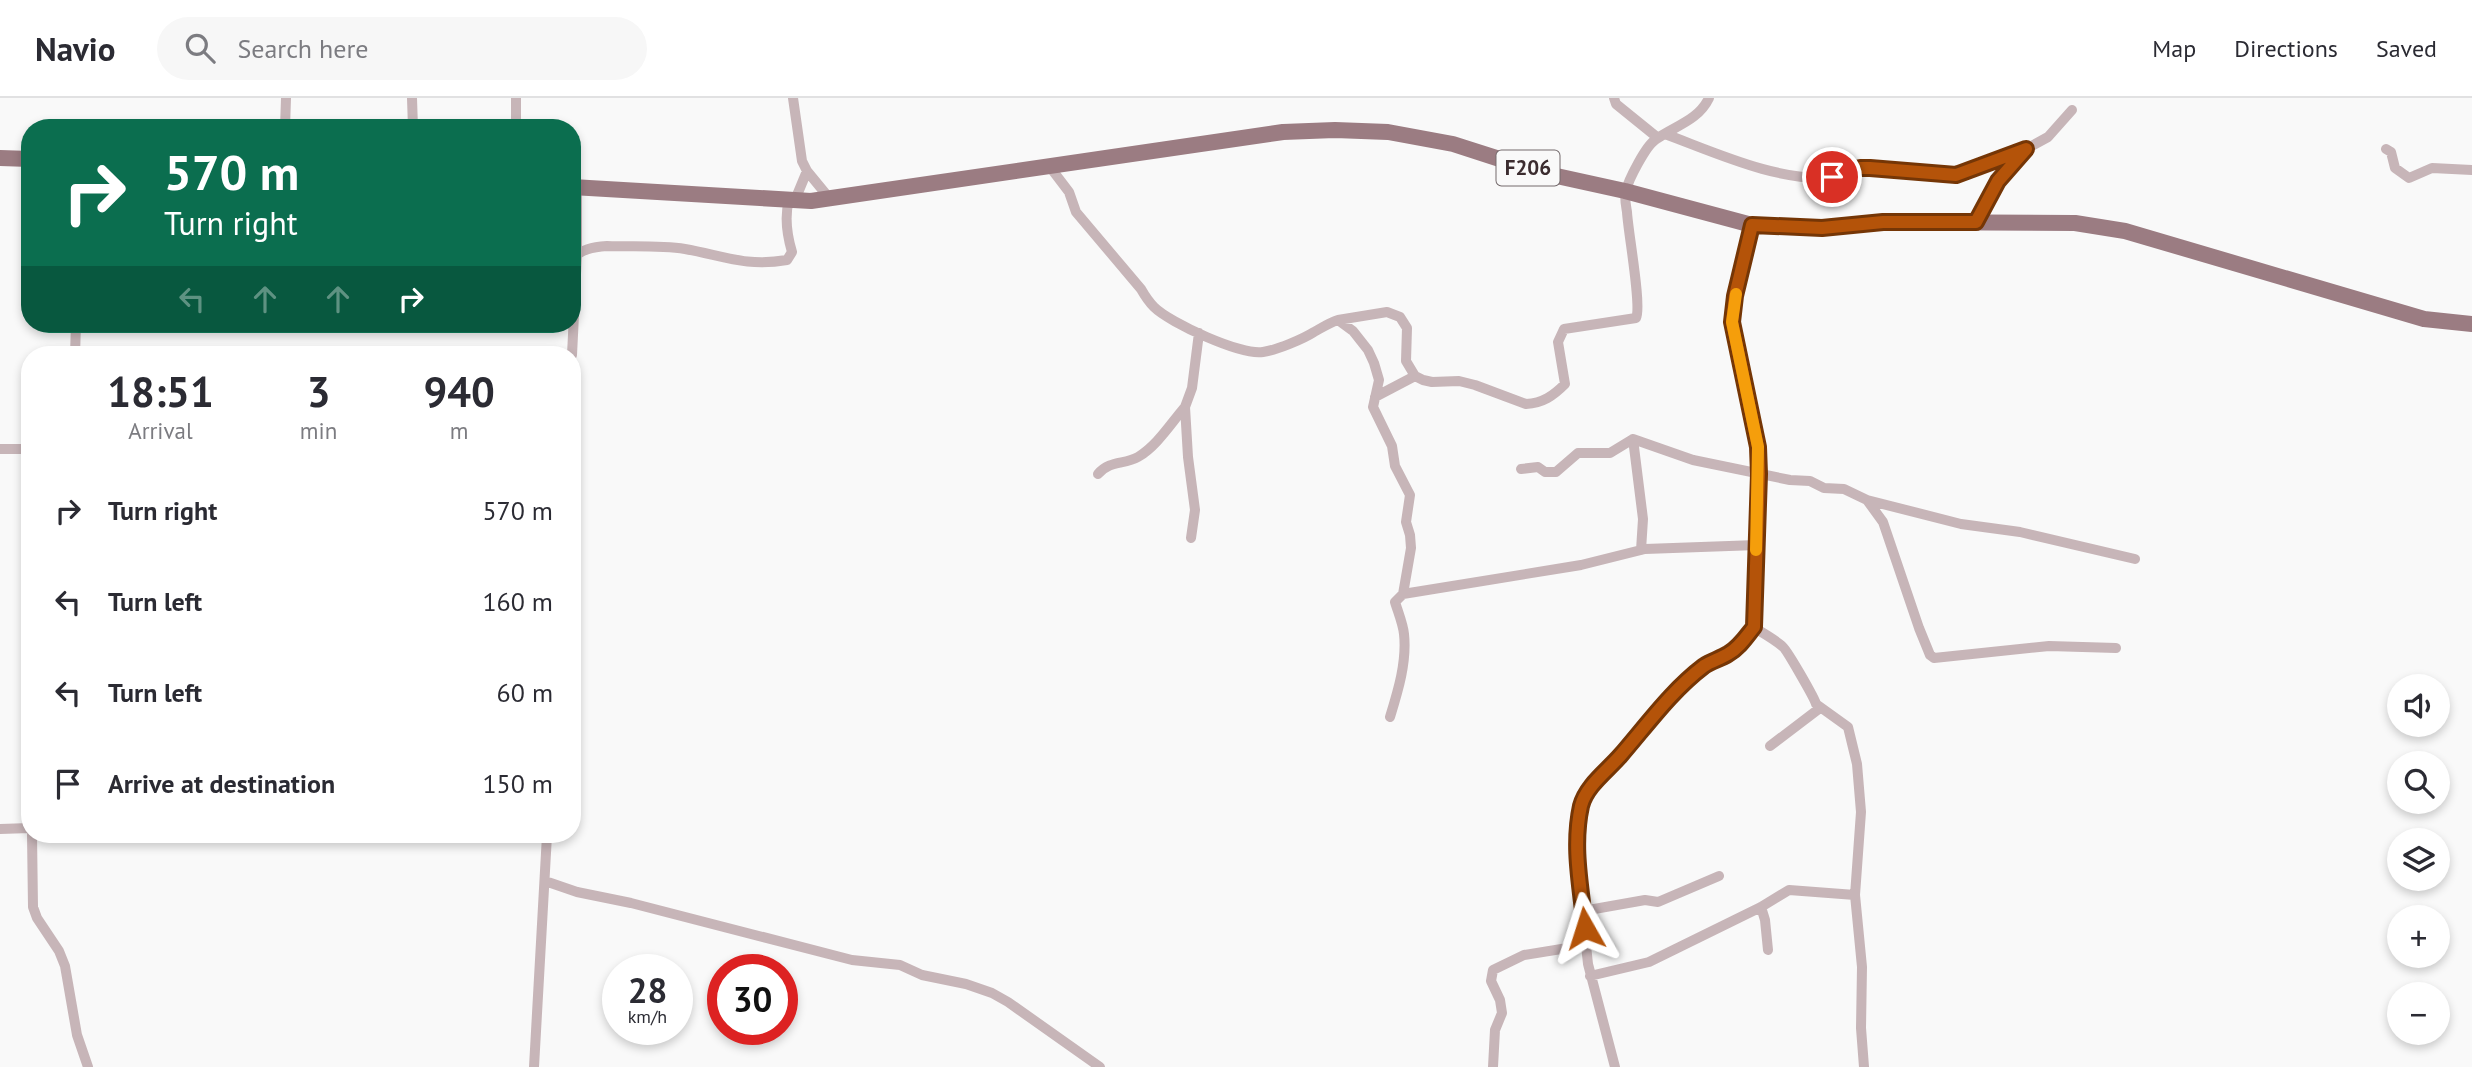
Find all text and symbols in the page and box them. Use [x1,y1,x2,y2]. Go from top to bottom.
search box [157,17,647,80]
text: Navio [35,27,115,70]
icon: search [181,29,219,67]
text: Search here [237,32,369,65]
text: Map [2152,33,2196,64]
text: Directions [2234,33,2338,64]
text: Saved [2376,33,2437,64]
text: 570 m [164,140,299,204]
icon: right [49,147,140,238]
pin [1802,147,1862,207]
road number: F206 [1496,150,1560,186]
icon: arrive [1813,158,1851,196]
text: Turn right [164,202,298,244]
icon: left [173,280,211,318]
icon: ahead [246,280,284,318]
icon: ahead [319,280,357,318]
icon: right [392,280,430,318]
text: 18:51 [107,364,214,419]
text: 3 [307,364,330,419]
text: 940 [423,364,495,419]
text: Arrival [128,416,193,445]
text: min [300,416,337,445]
text: m [450,416,468,445]
icon: right [49,492,87,530]
text: Turn right [108,494,217,527]
text: 570 m [482,494,553,527]
icon: left [49,583,87,621]
text: Turn left [108,585,202,618]
text: 160 m [482,585,553,618]
icon: left [49,674,87,712]
map controls [2387,674,2450,1045]
button: sound [2387,674,2450,737]
text: Turn left [108,676,202,709]
text: 60 m [497,676,553,709]
button: search [2387,751,2450,814]
icon: arrive [49,765,87,803]
text: Arrive at destination [108,767,335,800]
text: 150 m [482,767,553,800]
button: layers [2387,828,2450,891]
position arrow [1548,891,1622,965]
button: + [2387,905,2450,968]
speed limit sign: 30 [707,954,798,1045]
text: 28 [628,967,667,1013]
button: − [2387,982,2450,1045]
text: km/h [628,1005,667,1028]

